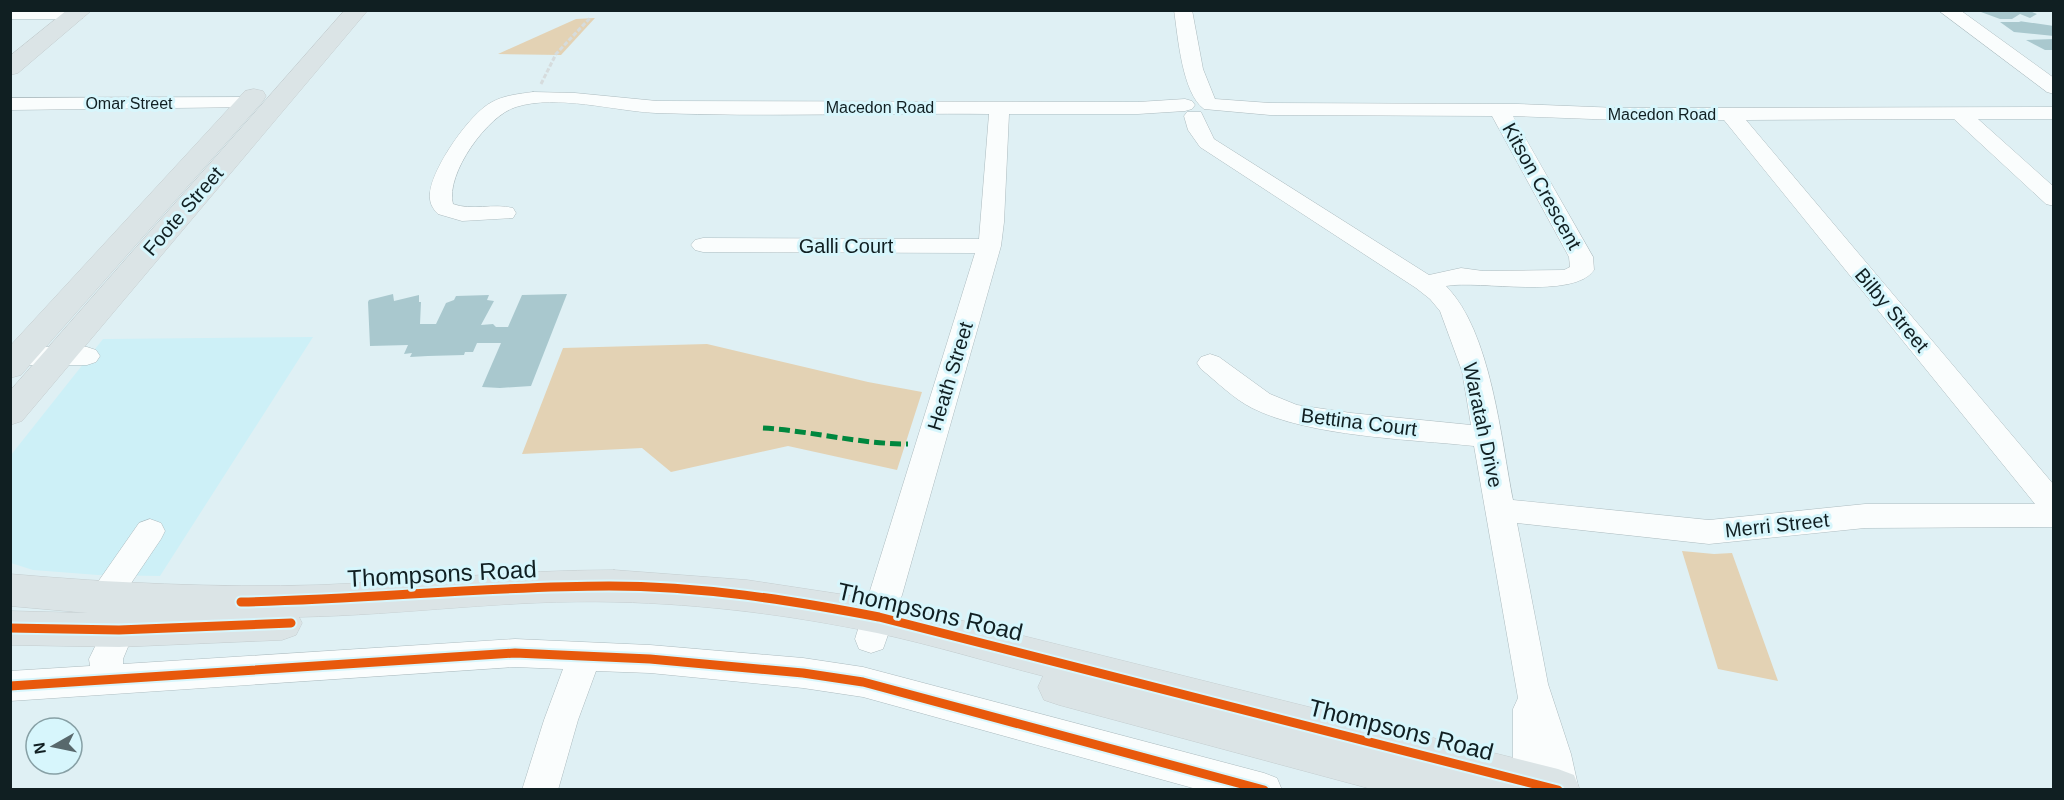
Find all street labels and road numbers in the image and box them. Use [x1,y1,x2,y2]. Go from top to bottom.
street label: Omar Street [85,95,173,112]
street label: Macedon Road [826,99,934,116]
street label: Macedon Road [1608,106,1716,123]
street label: Kitson Crescent [1498,119,1586,253]
street label: Foote Street [139,162,228,260]
street label: Galli Court [799,235,894,257]
street label: Bilby Street [1851,264,1934,357]
street label: Heath Street [923,319,977,433]
street label: Waratah Drive [1459,361,1507,489]
street label: Bettina Court [1300,404,1419,440]
street label: Merri Street [1724,509,1831,541]
street label: Thompsons Road [347,555,537,592]
street label: Thompsons Road [835,577,1025,646]
street label: Thompsons Road [1306,694,1496,766]

